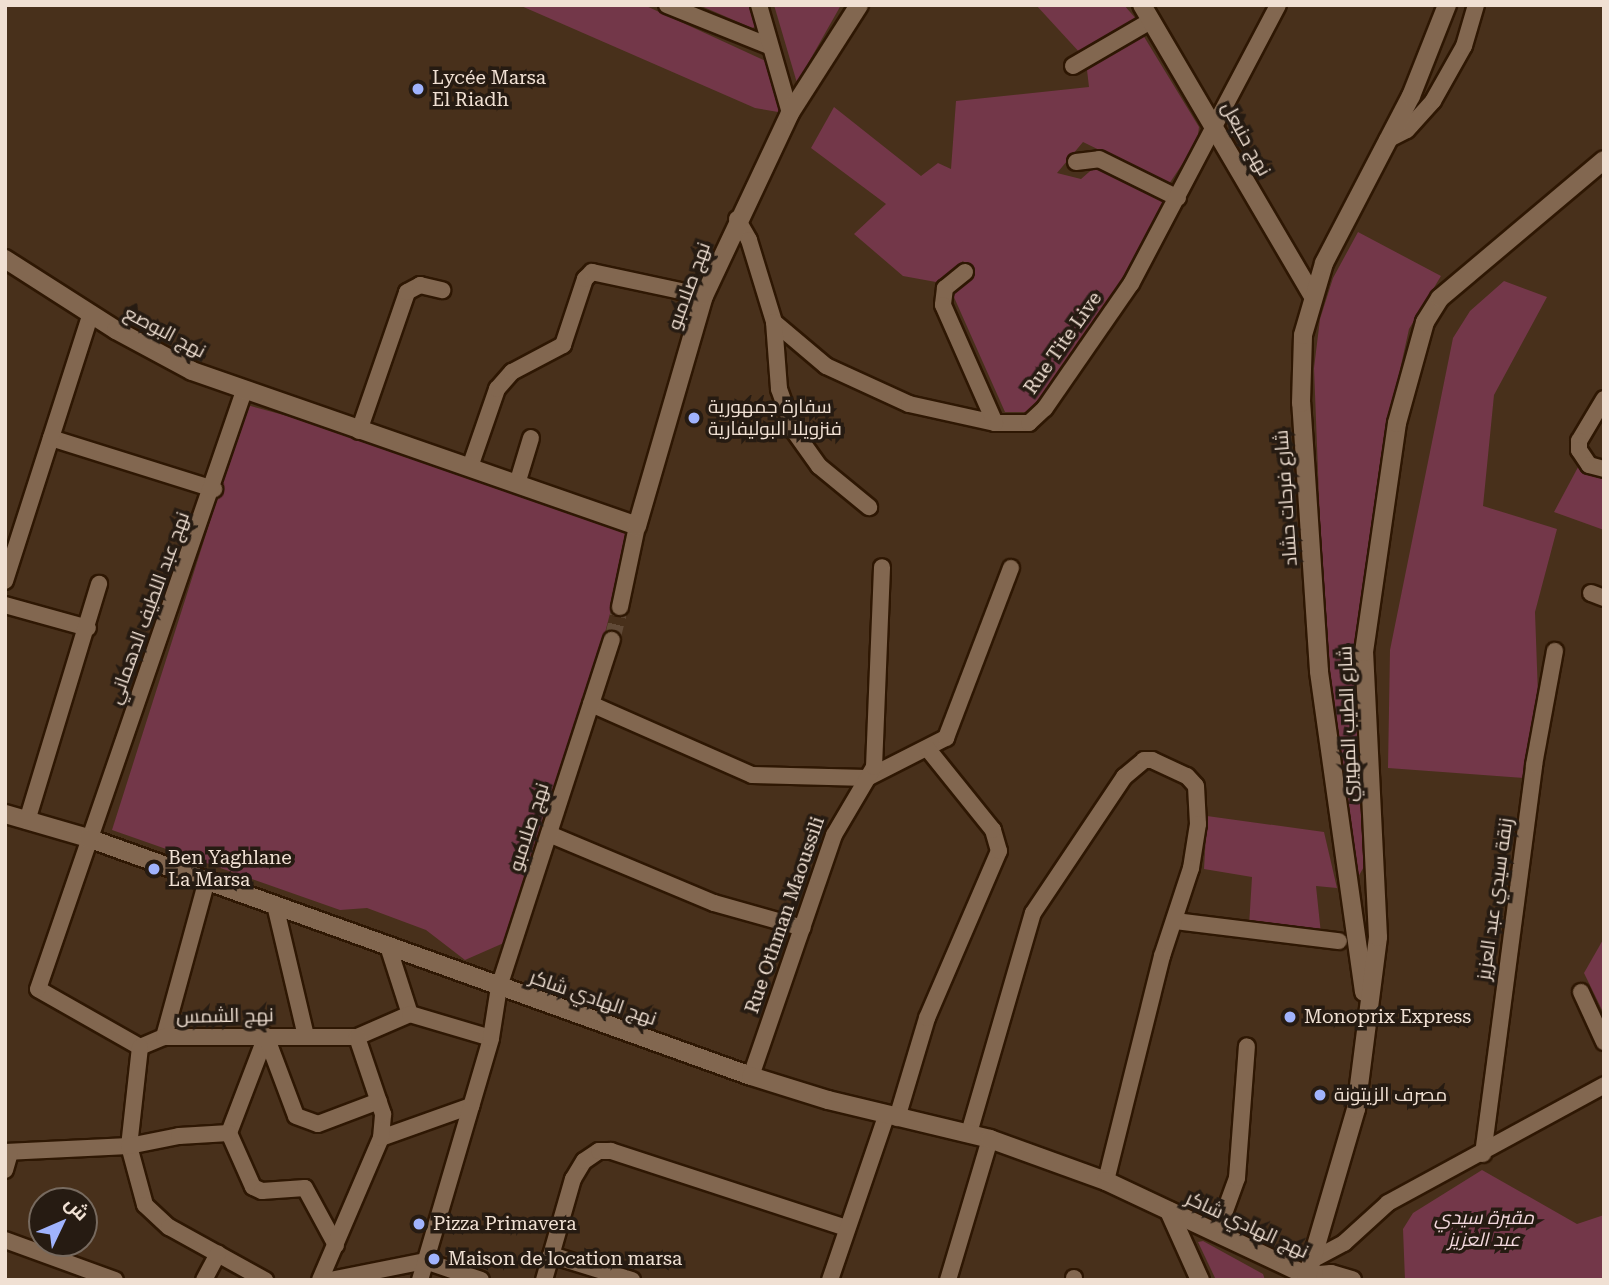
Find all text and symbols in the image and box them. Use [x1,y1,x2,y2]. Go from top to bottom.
place label: Lycée Marsa El Riadh [432,67,546,111]
marker: Lycée Marsa El Riadh [410,81,426,97]
street label: نهج حنبعل [1216,98,1276,180]
street label: نهج صلامبو [663,239,715,333]
street label: Rue Tite Live [1019,287,1107,399]
street label: نهج البوصع [120,301,210,363]
place label: سفارة جمهورية فنزويلا البوليفارية [708,396,842,440]
marker: سفارة جمهورية فنزويلا البوليفارية [686,410,702,426]
street label: شارع فرحات حشاد [1270,429,1302,567]
street label: نهج عبد اللطيف الدهماني [104,509,194,707]
street label: شارع الطيب المهيري [1334,646,1362,802]
street label: نهج صلامبو [504,780,554,874]
street label: Rue Othman Maoussili [741,814,829,1016]
street label: زنقة سيدي عبد العزيز [1472,816,1518,982]
place label: Ben Yaghlane La Marsa [168,847,292,891]
marker: Ben Yaghlane La Marsa [146,861,162,877]
street label: نهج الهادي شاكر [527,966,659,1030]
street label: نهج الشمس [176,1004,274,1028]
place label: Monoprix Express [1304,1006,1471,1028]
marker: Monoprix Express [1282,1009,1298,1025]
place label: مصرف الزيتونة [1334,1084,1447,1106]
marker: مصرف الزيتونة [1312,1087,1328,1103]
north arrow [28,1187,98,1257]
street label: نهج الهادي شاكر [1182,1187,1312,1263]
text: ش [60,1192,94,1225]
park label: مقبرة سيدي عبد العزيز [1434,1207,1534,1251]
place label: Pizza Primavera [433,1213,577,1235]
marker: Pizza Primavera [411,1216,427,1232]
place label: Maison de location marsa [448,1248,682,1270]
marker: Maison de location marsa [426,1251,442,1267]

